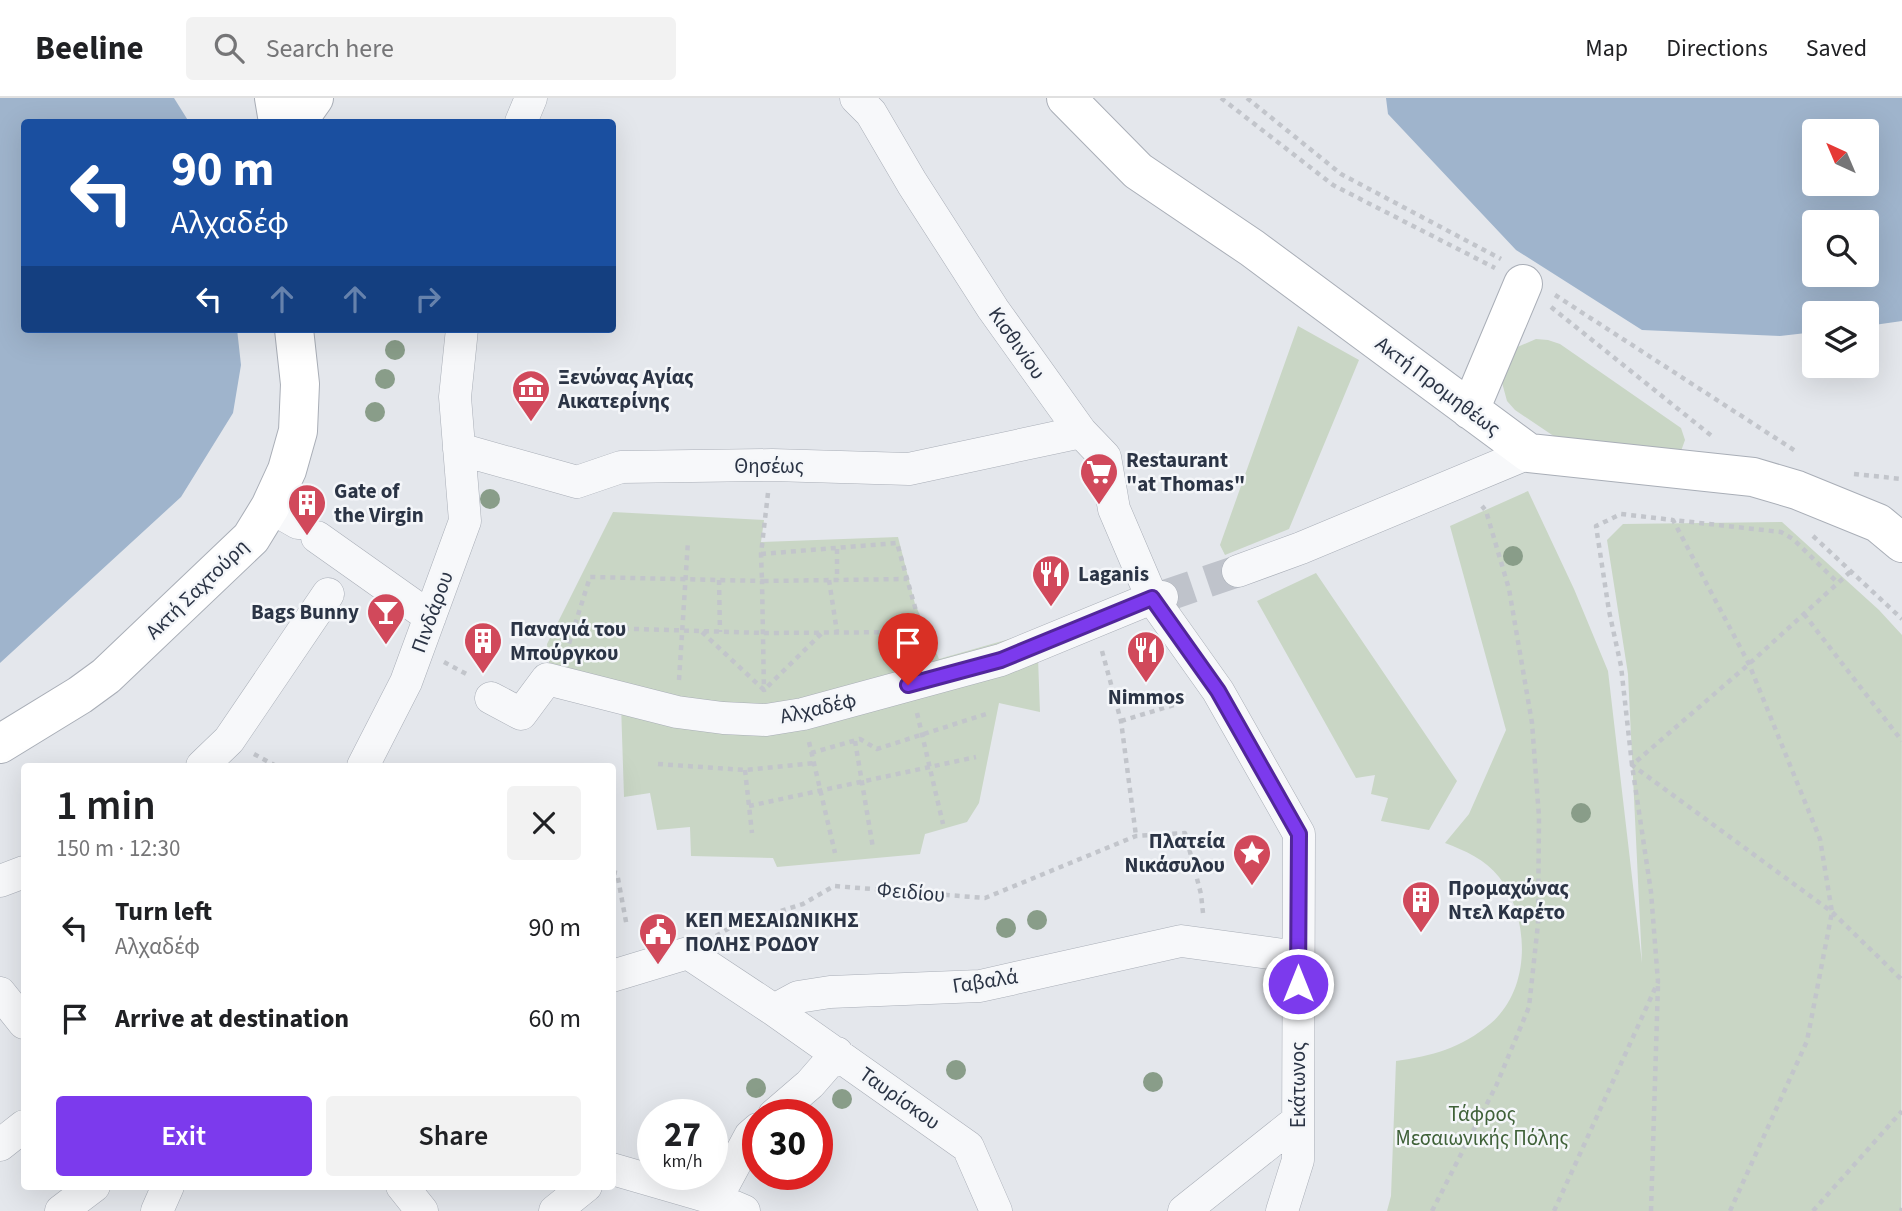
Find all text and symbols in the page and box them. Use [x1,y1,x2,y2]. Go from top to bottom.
search box [186,17,676,80]
text: Beeline [35,25,144,72]
icon: search [210,29,248,67]
text: Search here [266,30,394,67]
text: Map [1585,31,1628,66]
text: Directions [1666,31,1768,66]
text: Saved [1806,31,1867,66]
north arrow [1802,119,1880,196]
map controls [1802,119,1879,378]
text: 90 m [171,135,275,205]
icon: left [56,147,147,238]
text: Αλχαδέφ [171,200,289,246]
button: search [1802,210,1879,287]
icon: left [190,280,228,318]
icon: ahead [263,280,301,318]
icon: ahead [336,280,374,318]
icon: right [409,280,447,318]
street label: Κισθινίου [981,301,1053,385]
button: layers [1802,301,1879,378]
street label: Ακτή Προμηθέως [1369,329,1507,443]
place label: Ξενώνας Αγίας Αικατερίνης [557,362,694,416]
museum icon: Ξενώνας Αγίας Αικατερίνης [510,368,552,423]
place label: Restaurant "at Thomas" [1126,445,1245,499]
street label: Θησέως [734,451,804,481]
supermarket icon: Restaurant "at Thomas" [1078,451,1120,506]
place label: Gate of the Virgin [334,476,424,530]
building icon: Gate of the Virgin [286,482,328,537]
street label: Ακτή Σαχτούρη [139,532,255,646]
restaurant icon: Laganis [1030,553,1072,608]
place label: Laganis [1078,559,1149,589]
street label: Πινδάρου [403,567,461,657]
bar icon: Bags Bunny [365,591,407,646]
place label: Bags Bunny [251,597,359,627]
pin [878,613,938,685]
place label: Παναγιά του Μπούργκου [510,614,626,668]
building icon: Παναγιά του Μπούργκου [462,620,504,675]
icon: arrive [889,624,927,662]
restaurant icon: Nimmos [1125,629,1167,684]
place label: Nimmos [1108,682,1184,712]
street label: Αλχαδέφ [777,685,859,731]
text: 1 min [56,776,156,836]
button: close [507,786,581,860]
place label: Πλατεία Νικάσυλου [1124,826,1226,880]
text: 150 m · 12:30 [56,832,180,865]
place icon: Πλατεία Νικάσυλου [1231,832,1273,887]
place label: Προμαχώνας Ντελ Καρέτο [1448,873,1569,927]
street label: Φειδίου [876,874,946,910]
building icon: Προμαχώνας Ντελ Καρέτο [1400,879,1442,934]
text: Turn left [115,893,212,930]
place label: ΚΕΠ ΜΕΣΑΙΩΝΙΚΗΣ ΠΟΛΗΣ ΡΟΔΟΥ [685,905,859,959]
icon: left [56,909,94,947]
text: 90 m [528,909,581,946]
public building icon: ΚΕΠ ΜΕΣΑΙΩΝΙΚΗΣ ΠΟΛΗΣ ΡΟΔΟΥ [637,911,679,966]
text: Αλχαδέφ [115,930,200,963]
position arrow [1261,947,1335,1021]
street label: Γαβαλά [950,961,1020,1001]
icon: arrive [56,1000,94,1038]
text: Arrive at destination [115,1000,349,1037]
text: 60 m [528,1000,581,1037]
street label: Εκάτωνος [1283,1042,1313,1128]
street label: Ταυρίσκου [853,1059,947,1137]
button: Exit [56,1096,312,1176]
button: Share [326,1096,581,1176]
speed limit sign: 30 [742,1099,833,1190]
park label: Τάφρος Μεσαιωνικής Πόλης [1395,1099,1569,1153]
text: 27 [664,1110,701,1160]
text: km/h [663,1149,702,1174]

